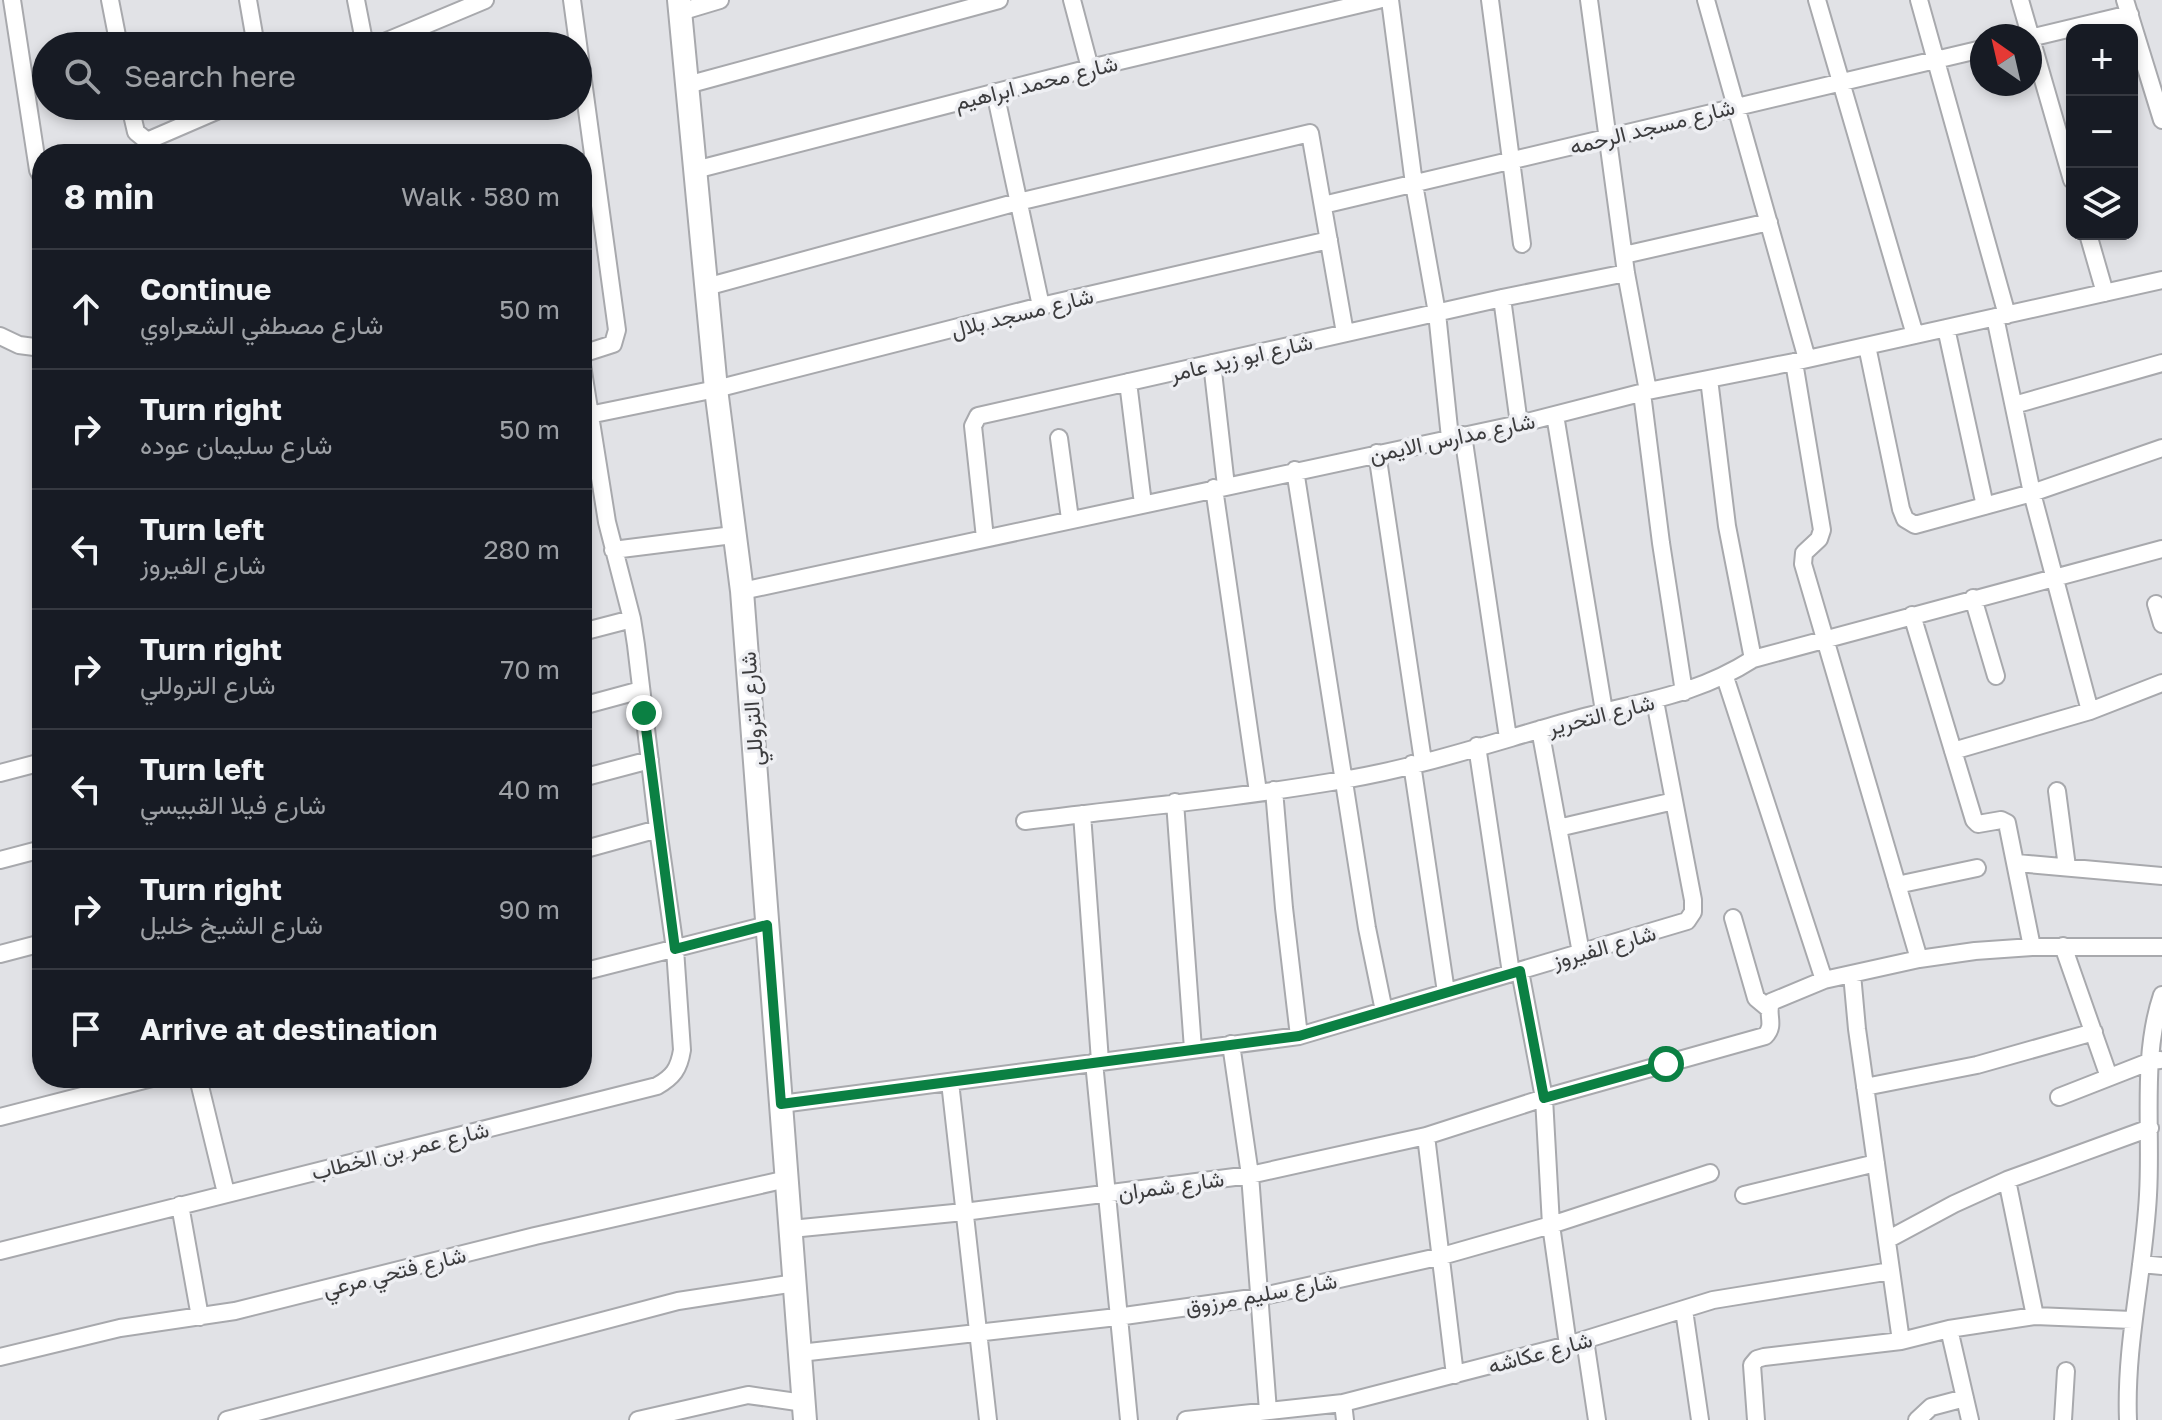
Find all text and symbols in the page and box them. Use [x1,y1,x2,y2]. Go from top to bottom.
north arrow [1970,24,2042,96]
map controls [2066,24,2138,240]
button: + [2066,24,2138,96]
search box [32,32,592,120]
street label: شارع محمد ابراهيم [952,49,1121,117]
icon: search [60,54,104,98]
text: Search here [124,58,296,94]
street label: شارع مسجد الرحمه [1567,92,1738,162]
button: − [2066,96,2138,168]
button: layers [2066,168,2138,240]
text: 8 min [64,176,154,216]
text: Walk · 580 m [401,181,560,212]
text: Continue [140,271,271,307]
street label: شارع مسجد بلال [948,281,1097,345]
icon: ahead [64,287,108,331]
text: 50 m [499,294,560,325]
text: شارع مصطفي الشعراوي [140,309,383,340]
street label: شارع ابو زيد عامر [1166,327,1315,389]
text: Turn right [140,391,282,427]
street label: شارع مدارس الايمن [1367,406,1538,470]
icon: right [64,407,108,451]
text: 50 m [499,414,560,445]
text: شارع سليمان عوده [140,429,332,460]
text: Turn left [140,511,265,547]
icon: left [64,527,108,571]
text: 280 m [483,534,560,565]
text: شارع الفيروز [140,549,266,580]
text: Turn right [140,631,282,667]
icon: right [64,647,108,691]
street label: شارع التروللي [734,650,774,767]
text: 70 m [501,654,560,685]
text: شارع التروللي [140,669,275,700]
street label: شارع التحرير [1544,688,1657,742]
route end [626,695,662,731]
text: Turn left [140,751,265,787]
icon: left [64,767,108,811]
text: 40 m [499,774,560,805]
text: شارع فيلا القبيسي [140,789,326,820]
text: Turn right [140,871,282,907]
icon: right [64,887,108,931]
text: 90 m [499,894,560,925]
text: شارع الشيخ خليل [140,909,323,940]
street label: شارع الفيروز [1548,918,1659,976]
icon: arrive [64,1007,108,1051]
text: Arrive at destination [140,1011,437,1047]
route start [1648,1046,1684,1082]
street label: شارع عمر بن الخطاب [308,1115,492,1187]
street label: شارع شمران [1116,1164,1226,1208]
street label: شارع فتحي مرعي [320,1240,470,1308]
street label: شارع سليم مرزوق [1183,1266,1339,1322]
street label: شارع عكاشه [1485,1325,1596,1381]

